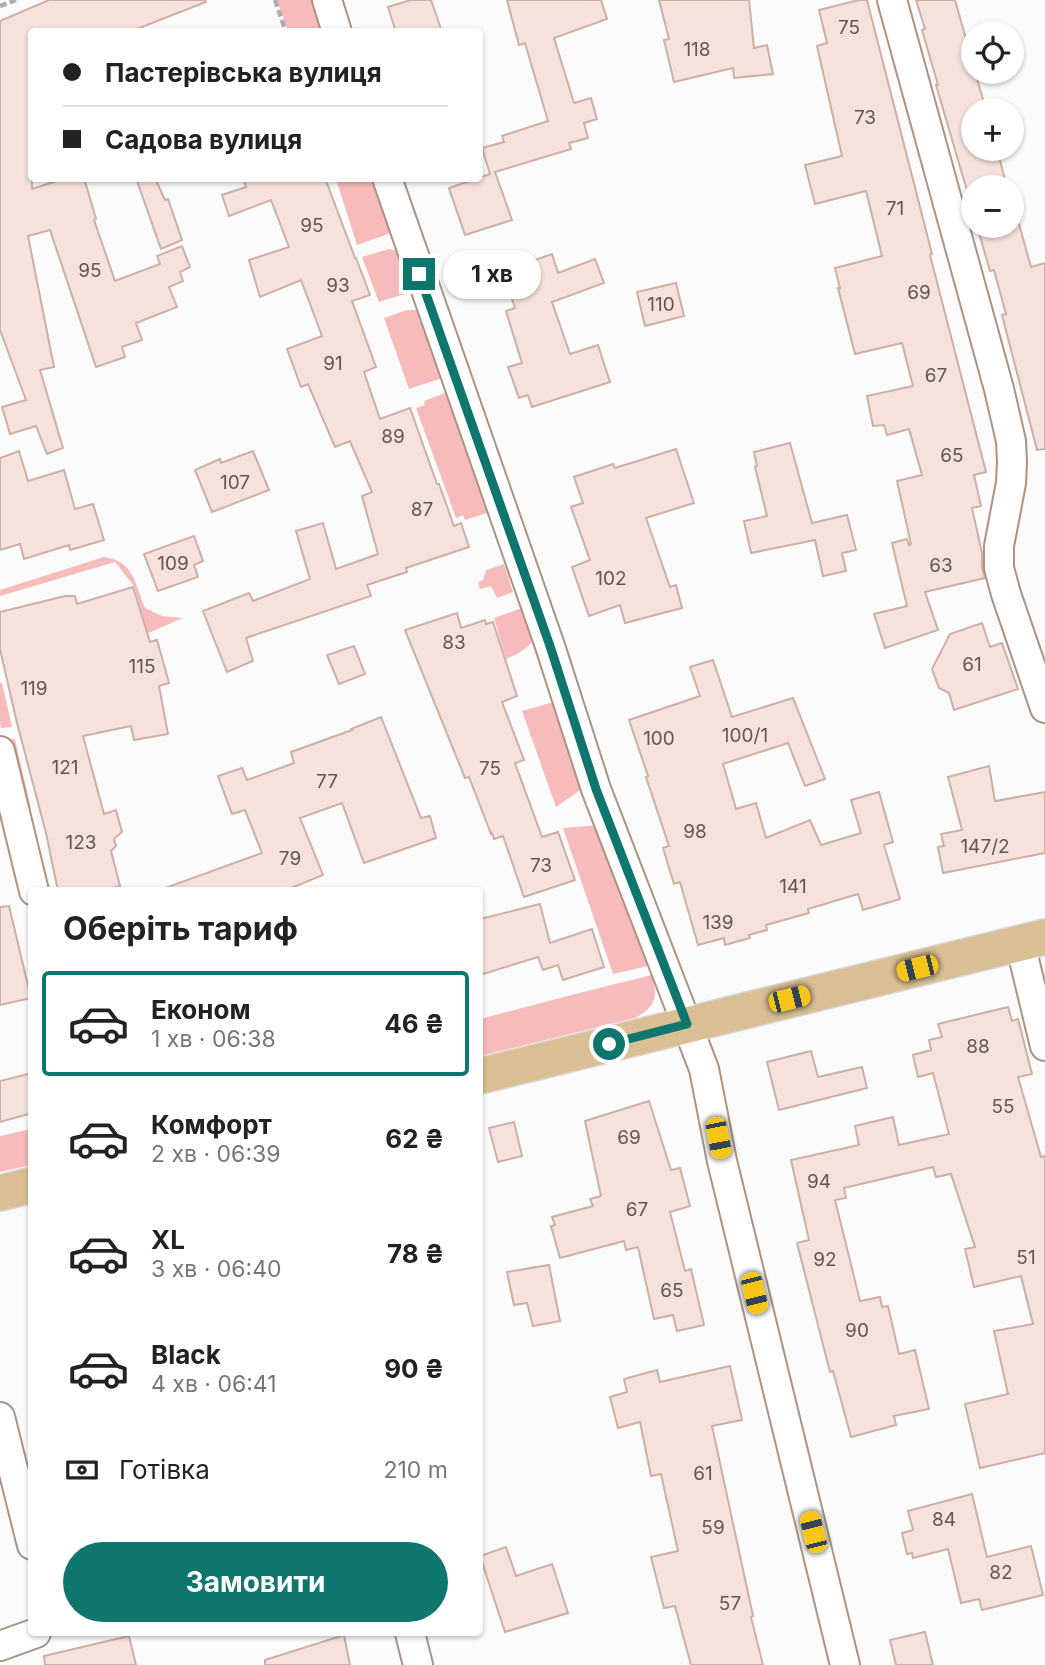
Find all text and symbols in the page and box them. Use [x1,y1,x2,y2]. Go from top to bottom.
house number: 75 [838,16,860,39]
map controls [961,21,1024,238]
button: locate [961,21,1024,84]
house number: 118 [683,38,711,61]
text: Пастерівська вулиця [105,57,382,88]
button: + [961,98,1024,161]
house number: 73 [854,106,876,129]
text: Садова вулиця [105,124,302,155]
button: − [961,175,1024,238]
house number: 71 [886,197,904,220]
house number: 95 [300,214,324,237]
callout: 1 хв [444,250,542,298]
route end [403,258,435,290]
house number: 95 [78,259,102,282]
text: 1 хв [471,260,513,288]
house number: 93 [326,274,350,297]
house number: 69 [907,281,931,304]
house number: 110 [647,293,675,316]
house number: 91 [323,352,343,375]
house number: 67 [925,364,947,387]
house number: 89 [381,425,405,448]
house number: 65 [940,444,964,467]
house number: 107 [220,471,250,494]
house number: 87 [411,498,433,521]
house number: 109 [157,552,189,575]
house number: 63 [929,554,953,577]
house number: 102 [595,567,627,590]
house number: 83 [442,631,466,654]
house number: 61 [962,653,982,676]
house number: 115 [128,655,156,678]
house number: 119 [20,677,48,700]
house number: 100/1 [722,724,768,747]
house number: 100 [643,727,675,750]
house number: 121 [51,756,79,779]
house number: 75 [479,757,501,780]
house number: 77 [316,770,338,793]
house number: 98 [683,820,707,843]
house number: 123 [65,831,97,854]
house number: 147/2 [960,835,1010,858]
house number: 79 [279,847,301,870]
house number: 73 [530,854,552,877]
house number: 141 [779,875,807,898]
text: Оберіть тариф [63,909,298,948]
house number: 139 [702,911,734,934]
car [895,953,940,983]
car [767,984,812,1014]
icon: car [67,992,130,1055]
text: Економ [151,994,251,1025]
text: 46 ₴ [384,1008,444,1039]
text: 1 хв · 06:38 [151,1025,276,1053]
route start [593,1028,625,1060]
house number: 88 [966,1035,990,1058]
house number: 55 [991,1095,1015,1118]
icon: car [67,1107,130,1170]
text: Комфорт [151,1109,272,1140]
car [704,1115,733,1161]
text: 62 ₴ [385,1123,444,1154]
house number: 69 [617,1126,641,1149]
text: 2 хв · 06:39 [151,1140,280,1168]
house number: 94 [807,1170,831,1193]
house number: 67 [626,1198,648,1221]
icon: car [67,1222,130,1285]
text: XL [151,1224,185,1255]
text: 78 ₴ [387,1238,444,1269]
house number: 51 [1016,1246,1036,1269]
house number: 92 [813,1248,837,1271]
text: 3 хв · 06:40 [151,1255,282,1283]
car [739,1270,770,1316]
house number: 65 [660,1279,684,1302]
house number: 90 [845,1319,869,1342]
icon: car [67,1337,130,1400]
text: Black [151,1339,221,1370]
text: 90 ₴ [384,1353,444,1384]
text: 4 хв · 06:41 [151,1370,277,1398]
icon: cash [63,1451,101,1489]
text: Готівка [119,1454,210,1485]
text: 210 m [383,1456,448,1484]
house number: 61 [693,1462,713,1485]
house number: 84 [932,1508,956,1531]
car [798,1509,829,1555]
house number: 59 [701,1516,725,1539]
button: Замовити [63,1542,448,1622]
house number: 82 [989,1561,1013,1584]
house number: 57 [719,1592,741,1615]

